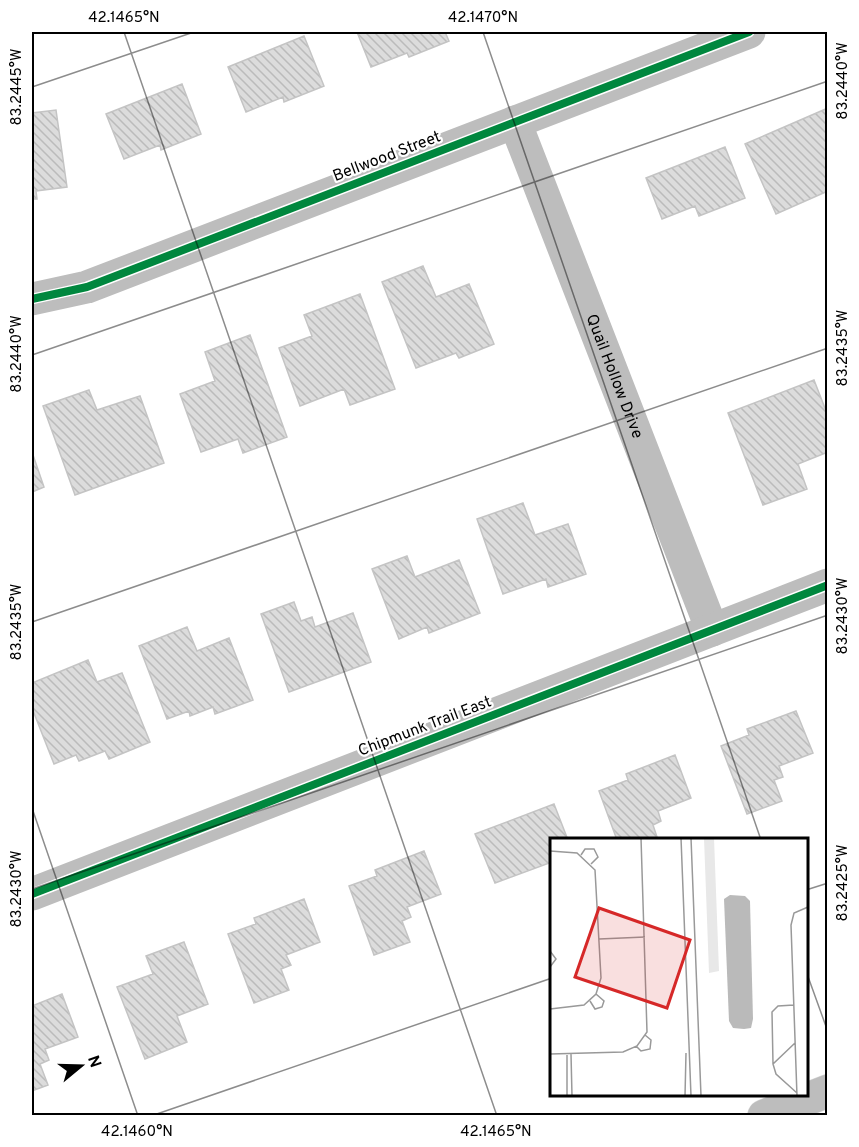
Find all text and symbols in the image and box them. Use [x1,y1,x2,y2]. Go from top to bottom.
text: 42.1465°N [88,9,160,28]
text: 42.1470°N [448,9,518,28]
text: 83.2440°W [834,42,853,120]
text: 83.2445°W [8,48,27,126]
street label: Bellwood Street [330,127,444,187]
text: 83.2435°W [834,310,853,386]
street label: Quail Hollow Drive [581,311,647,442]
text: 83.2440°W [8,315,27,393]
text: 83.2430°W [834,577,853,655]
text: 83.2435°W [8,584,27,660]
street label: Chipmunk Trail East [355,692,495,762]
inset map [550,838,808,1096]
text: 83.2425°W [834,844,853,922]
text: 83.2430°W [8,850,27,928]
north arrow [51,1036,111,1096]
text: N [82,1053,105,1070]
text: 42.1460°N [101,1123,173,1142]
text: 42.1465°N [460,1123,532,1142]

